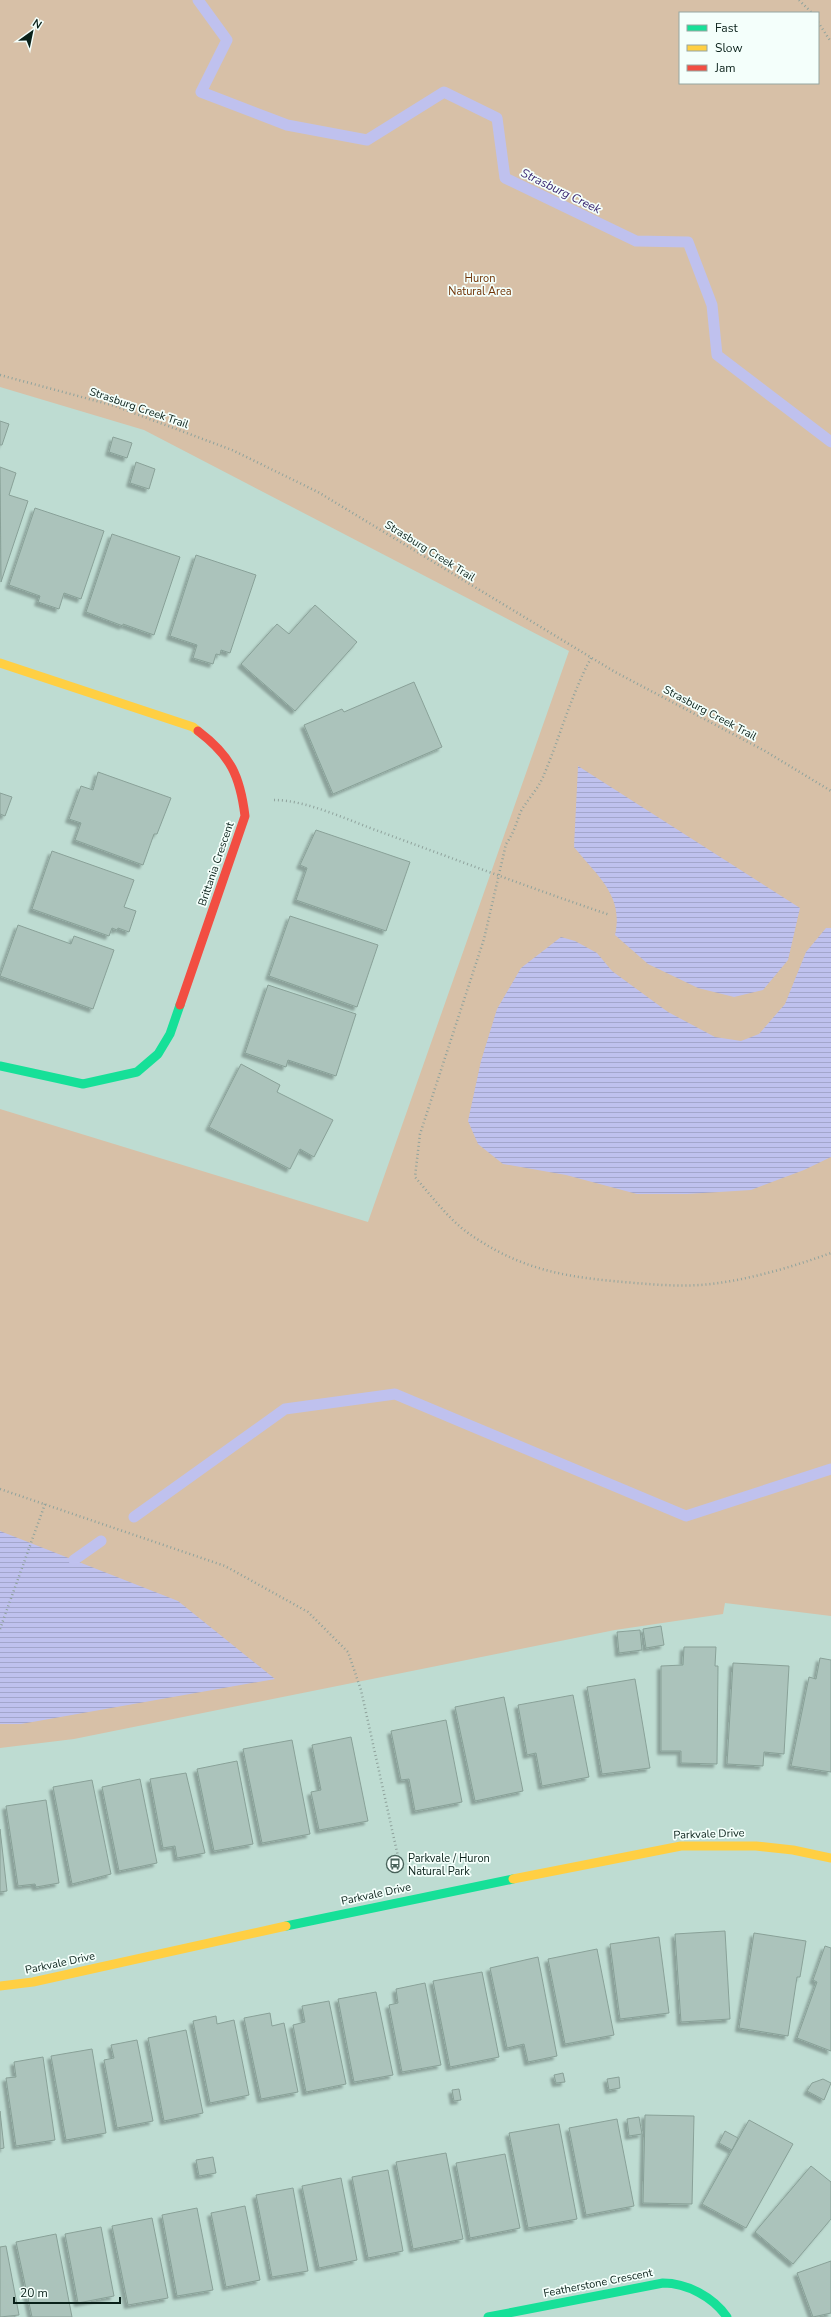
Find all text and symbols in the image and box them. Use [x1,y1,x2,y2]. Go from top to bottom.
north arrow [12,12,52,52]
legend [679,12,819,84]
text: N [30,16,45,33]
text: Fast [715,20,738,36]
text: Slow [715,40,743,56]
text: Jam [714,60,736,76]
water label: Strasburg Creek [518,165,605,218]
park label: Huron Natural Area [448,271,512,299]
street label: Strasburg Creek Trail [87,384,191,432]
street label: Strasburg Creek Trail [382,517,479,585]
street label: Strasburg Creek Trail [661,682,760,744]
street label: Brittania Crescent [195,820,237,908]
street label: Parkvale Drive [673,1825,745,1843]
place label: Parkvale / Huron Natural Park [408,1851,490,1879]
bus stop icon: Parkvale / Huron Natural Park [385,1854,405,1874]
street label: Parkvale Drive [340,1879,412,1909]
street label: Parkvale Drive [24,1948,96,1978]
street label: Featherstone Crescent [542,2265,654,2301]
scale bar [14,2279,120,2305]
text: 20 m [20,2285,48,2301]

